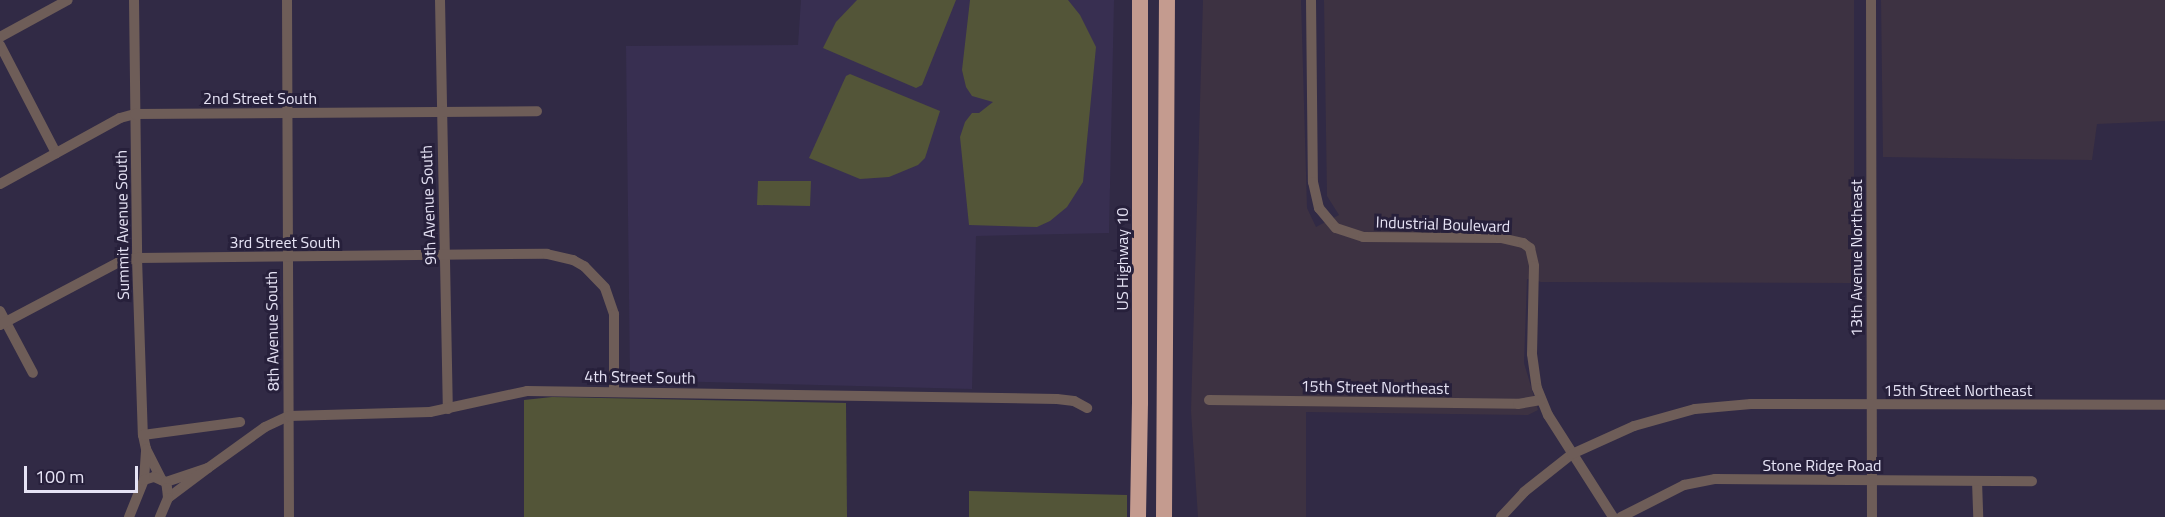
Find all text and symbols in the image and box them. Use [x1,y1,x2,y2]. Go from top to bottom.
street label: 2nd Street South [203,88,317,108]
street label: 9th Avenue South [416,145,440,265]
street label: Summit Avenue South [111,150,133,300]
street label: 13th Avenue Northeast [1846,179,1866,337]
street label: US Highway 10 [1112,208,1132,310]
street label: Industrial Boulevard [1375,212,1511,236]
street label: 3rd Street South [230,232,340,252]
street label: 8th Avenue South [261,271,283,391]
street label: 4th Street South [584,366,696,388]
street label: 15th Street Northeast [1301,376,1449,398]
street label: 15th Street Northeast [1884,380,2032,400]
scale bar [27,454,141,492]
street label: Stone Ridge Road [1762,455,1882,475]
text: 100 m [35,463,84,490]

